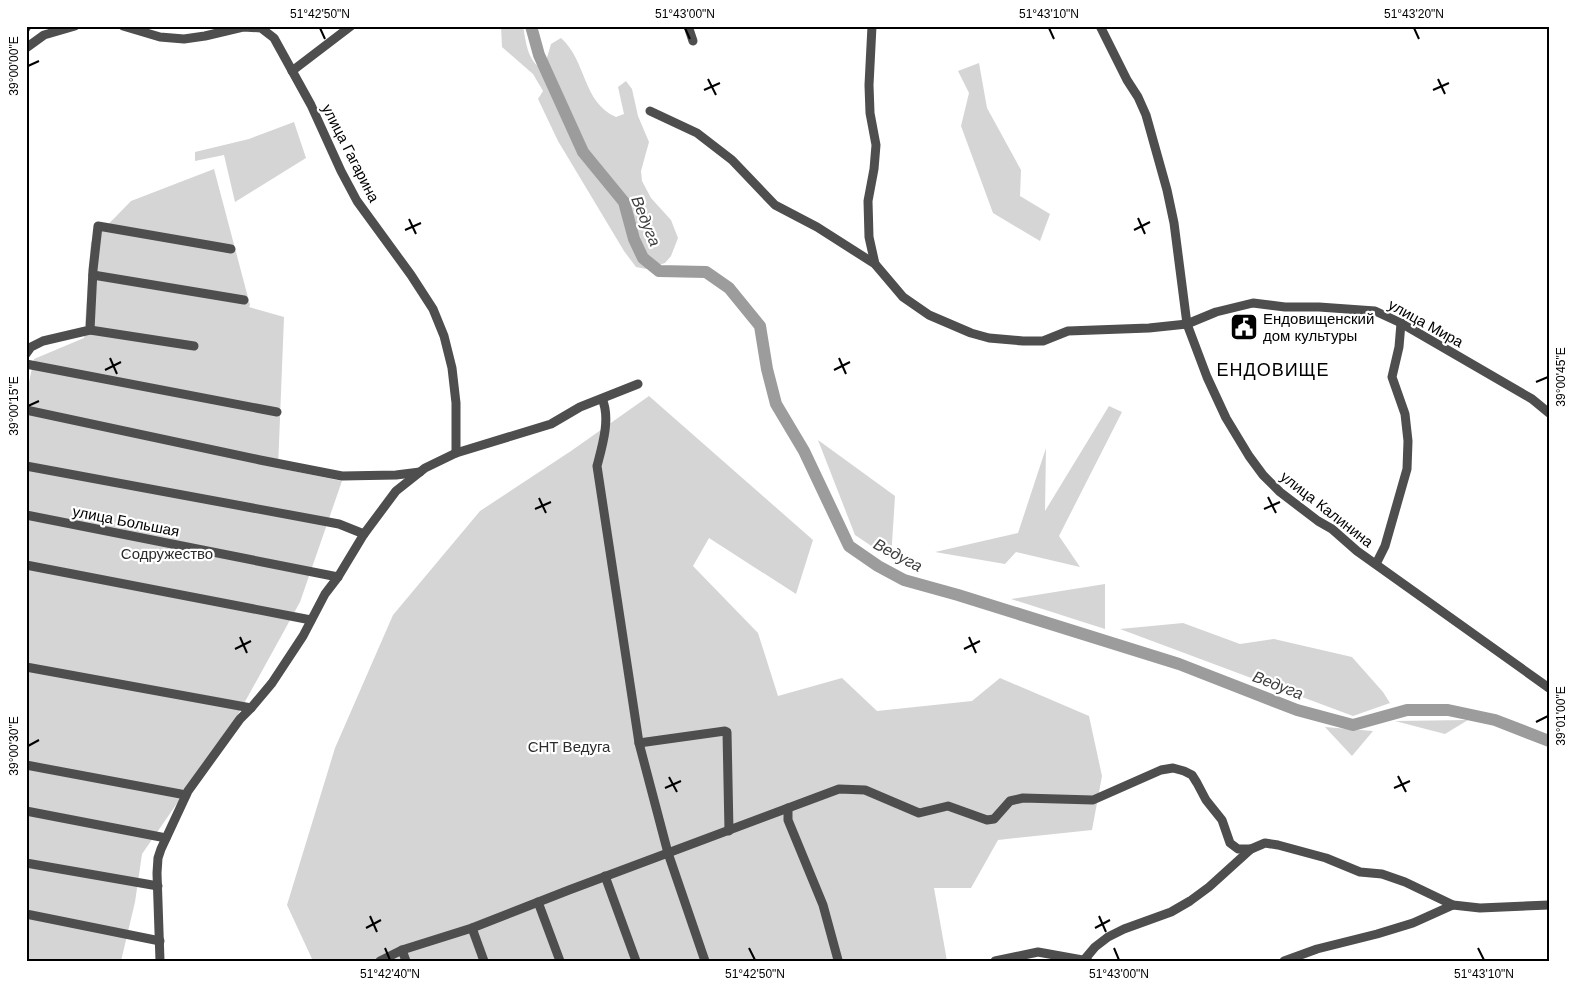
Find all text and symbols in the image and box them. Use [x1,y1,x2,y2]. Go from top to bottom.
text: 51°42'50"N [290,7,350,21]
text: 51°43'00"N [655,7,715,21]
text: 51°43'10"N [1019,7,1079,21]
text: 51°43'20"N [1384,7,1444,21]
text: 39°00'00"E [7,36,21,96]
street label: улица Гагарина [319,101,383,205]
water label: Ведуга [628,193,664,249]
street label: улица Мира [1386,295,1467,351]
place label: Ендовищенский дом культуры [1263,310,1374,344]
public building icon: Ендовищенский дом культуры [1229,312,1259,342]
text: 39°00'45"E [1554,347,1568,407]
district label: ЕНДОВИЩЕ [1216,360,1330,380]
text: 39°00'15"E [7,376,21,436]
street label: улица Калинина [1277,468,1377,551]
street label: улица Большая [71,502,181,540]
water label: Ведуга [871,535,925,575]
park label: Содружество [121,545,213,562]
water label: Ведуга [1250,668,1306,702]
text: 39°01'00"E [1554,686,1568,746]
text: 39°00'30"E [7,716,21,776]
park label: СНТ Ведуга [528,738,611,755]
text: 51°42'40"N [360,967,420,981]
text: 51°42'50"N [725,967,785,981]
text: 51°43'00"N [1089,967,1149,981]
text: 51°43'10"N [1454,967,1514,981]

